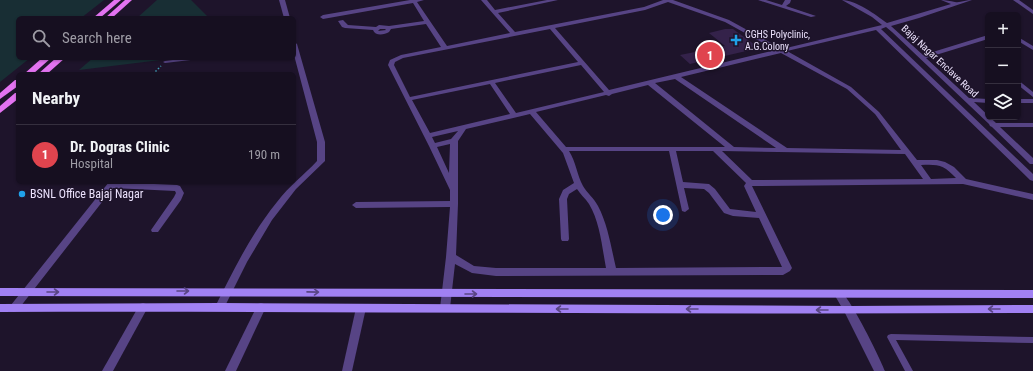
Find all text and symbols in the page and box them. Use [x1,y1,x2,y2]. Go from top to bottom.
map controls [985,12,1021,120]
button: + [985,12,1021,48]
search box [16,16,296,60]
street label: Bajaj Nagar Enclave Road [899,23,981,99]
icon: search [30,27,52,49]
text: Search here [62,29,132,47]
place label: CGHS Polyclinic, A.G.Colony [745,29,810,52]
marker: CGHS Polyclinic, A.G.Colony [730,34,742,46]
pin: 1 [697,40,723,70]
button: − [985,48,1021,84]
button: layers [985,84,1021,120]
text: Nearby [32,88,80,108]
text: Dr. Dogras Clinic [70,138,170,156]
text: 1 [42,147,48,162]
text: 190 m [248,147,280,162]
text: Hospital [70,156,113,171]
place label: BSNL Office Bajaj Nagar [30,187,144,201]
marker: BSNL Office Bajaj Nagar [17,189,27,199]
your location [653,205,673,225]
one-way arrow [46,288,59,296]
one-way arrow [176,288,189,295]
one-way arrow [306,288,319,296]
one-way arrow [464,290,477,298]
one-way arrow [556,305,569,313]
one-way arrow [686,305,699,313]
one-way arrow [988,305,1001,313]
one-way arrow [816,306,829,314]

